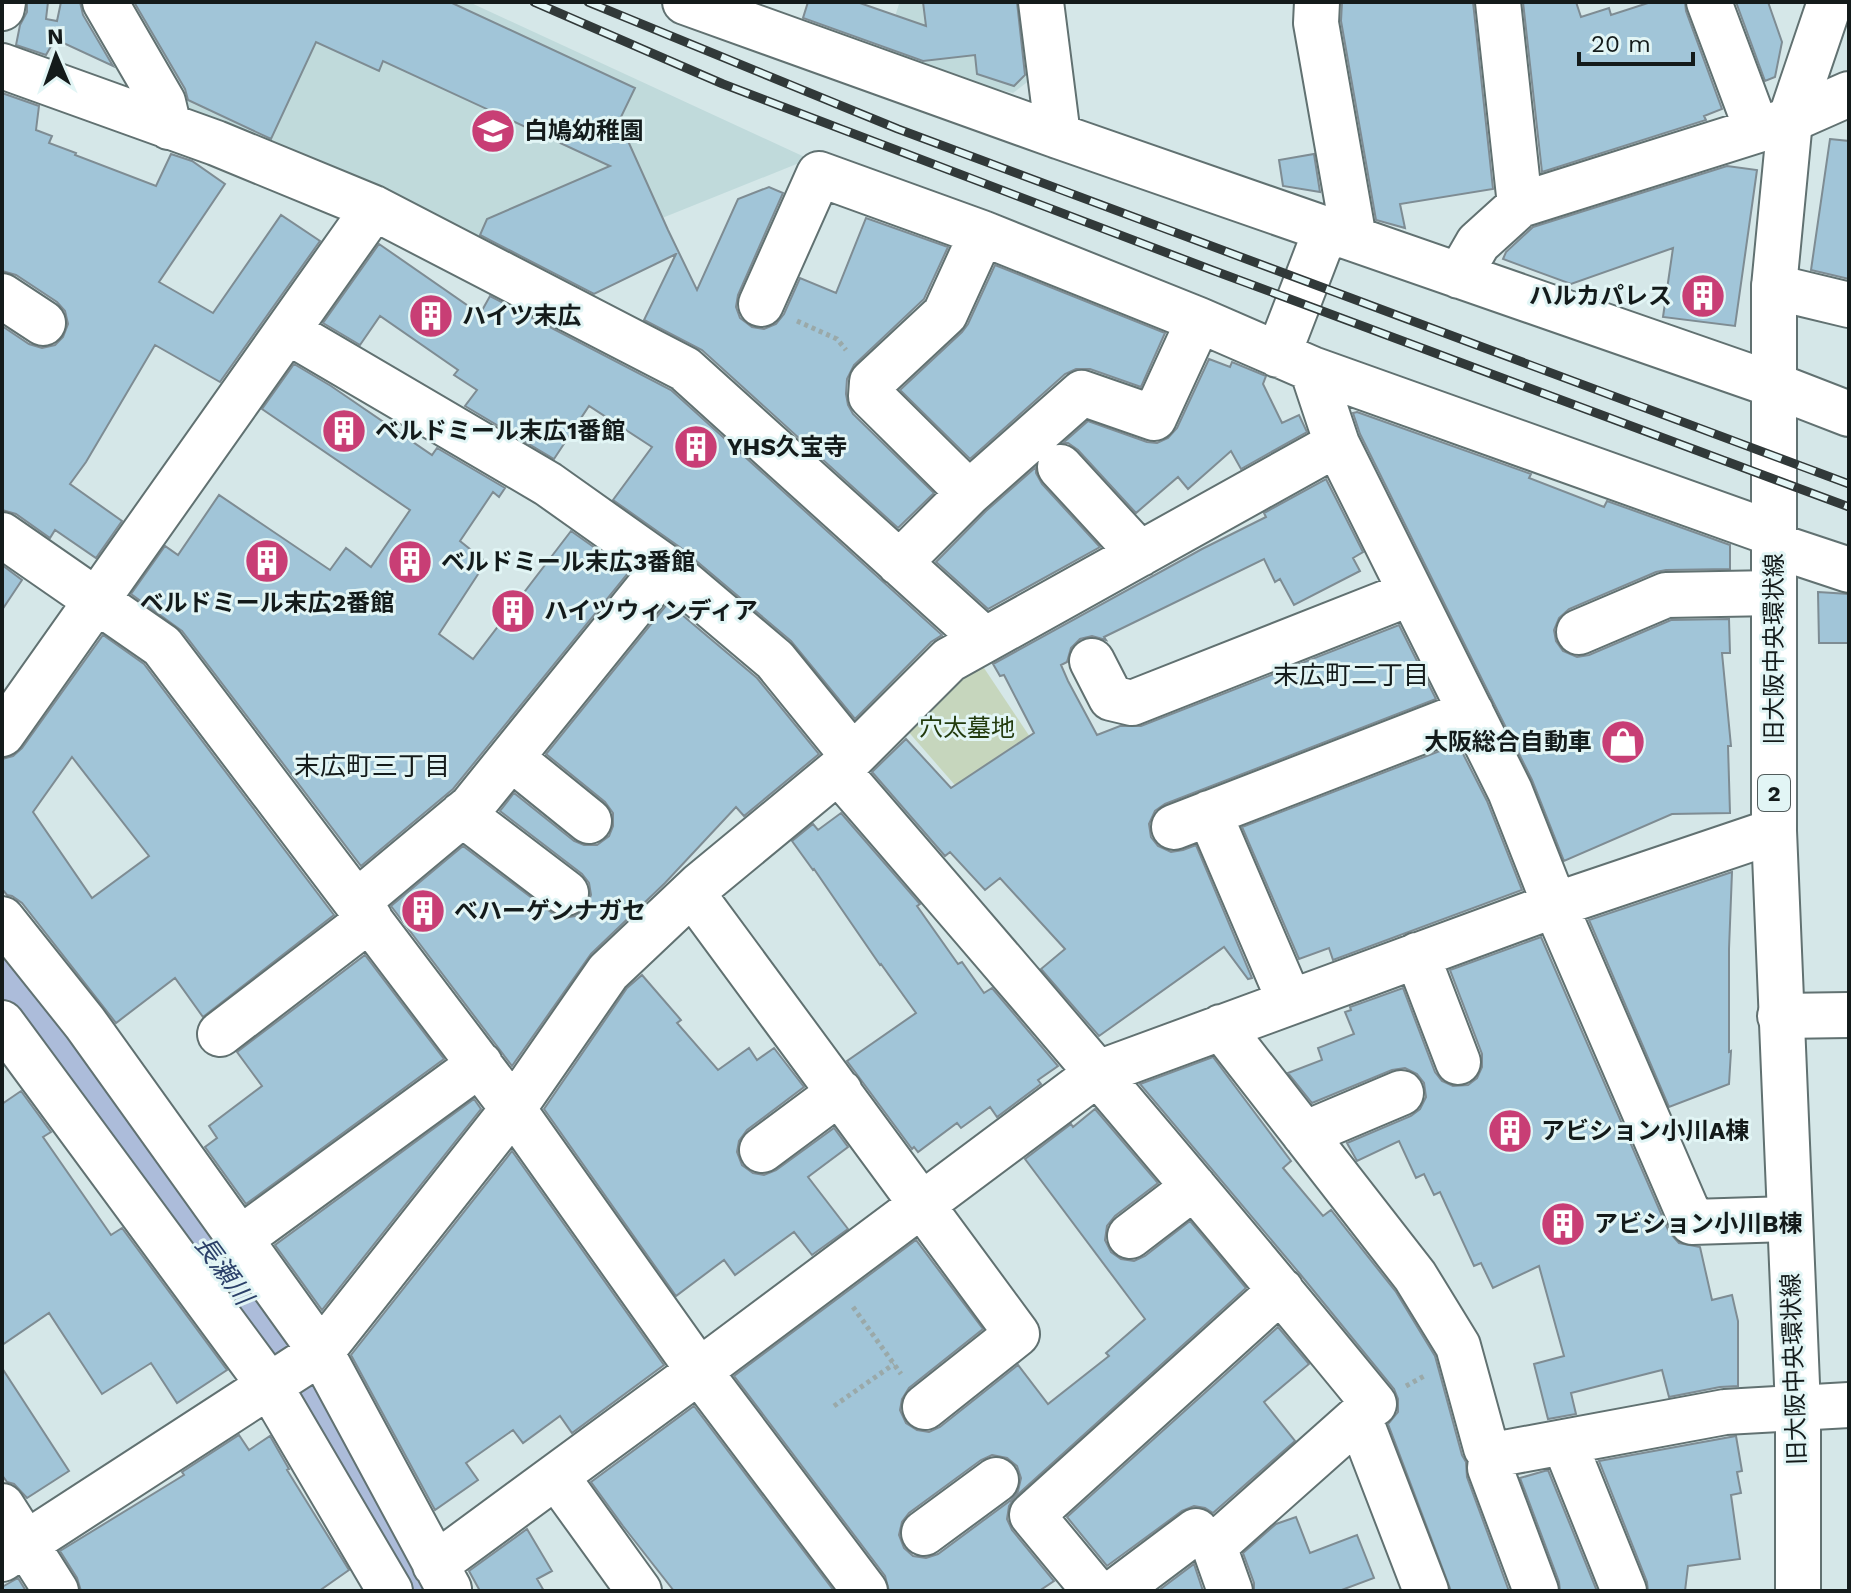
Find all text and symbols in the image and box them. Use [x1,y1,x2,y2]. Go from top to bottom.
north arrow [16,16,96,96]
scale bar [1579,16,1693,66]
text: N [47,24,64,49]
text: 20 m [1591,30,1651,58]
school or university icon: 白鳩幼稚園 [469,107,517,155]
place label: 白鳩幼稚園 [524,117,644,145]
building icon: ハルカパレス [1679,272,1727,320]
place label: ハルカパレス [1529,282,1672,310]
building icon: ハイツ末広 [407,292,455,340]
place label: ハイツ末広 [462,302,582,330]
building icon: ベルドミール末広1番館 [320,407,368,455]
place label: ベルドミール末広1番館 [375,417,625,445]
building icon: YHS久宝寺 [672,423,720,471]
place label: YHS久宝寺 [727,433,848,461]
building icon: ベルドミール末広2番館 [243,537,291,585]
building icon: ベルドミール末広3番館 [386,538,434,586]
place label: ベルドミール末広3番館 [441,548,695,576]
street label: 旧大阪中央環状線 [1760,553,1788,745]
building icon: ハイツウィンディア [489,587,537,635]
place label: ベルドミール末広2番館 [140,589,394,617]
place label: ハイツウィンディア [544,597,758,625]
district label: 末広町二丁目 [1273,660,1429,690]
park label: 穴太墓地 [919,714,1015,742]
shop icon: 大阪総合自動車 [1599,718,1647,766]
place label: 大阪総合自動車 [1424,728,1592,756]
district label: 末広町三丁目 [294,751,450,781]
road number: 2 [1758,775,1790,811]
building icon: べハーゲンナガセ [399,887,447,935]
place label: べハーゲンナガセ [454,897,646,925]
building icon: アビション小川A棟 [1486,1107,1534,1155]
place label: アビション小川A棟 [1541,1117,1749,1145]
building icon: アビション小川B棟 [1539,1200,1587,1248]
place label: アビション小川B棟 [1594,1210,1802,1238]
water label: 長瀬川 [189,1230,261,1313]
street label: 旧大阪中央環状線 [1777,1273,1811,1465]

